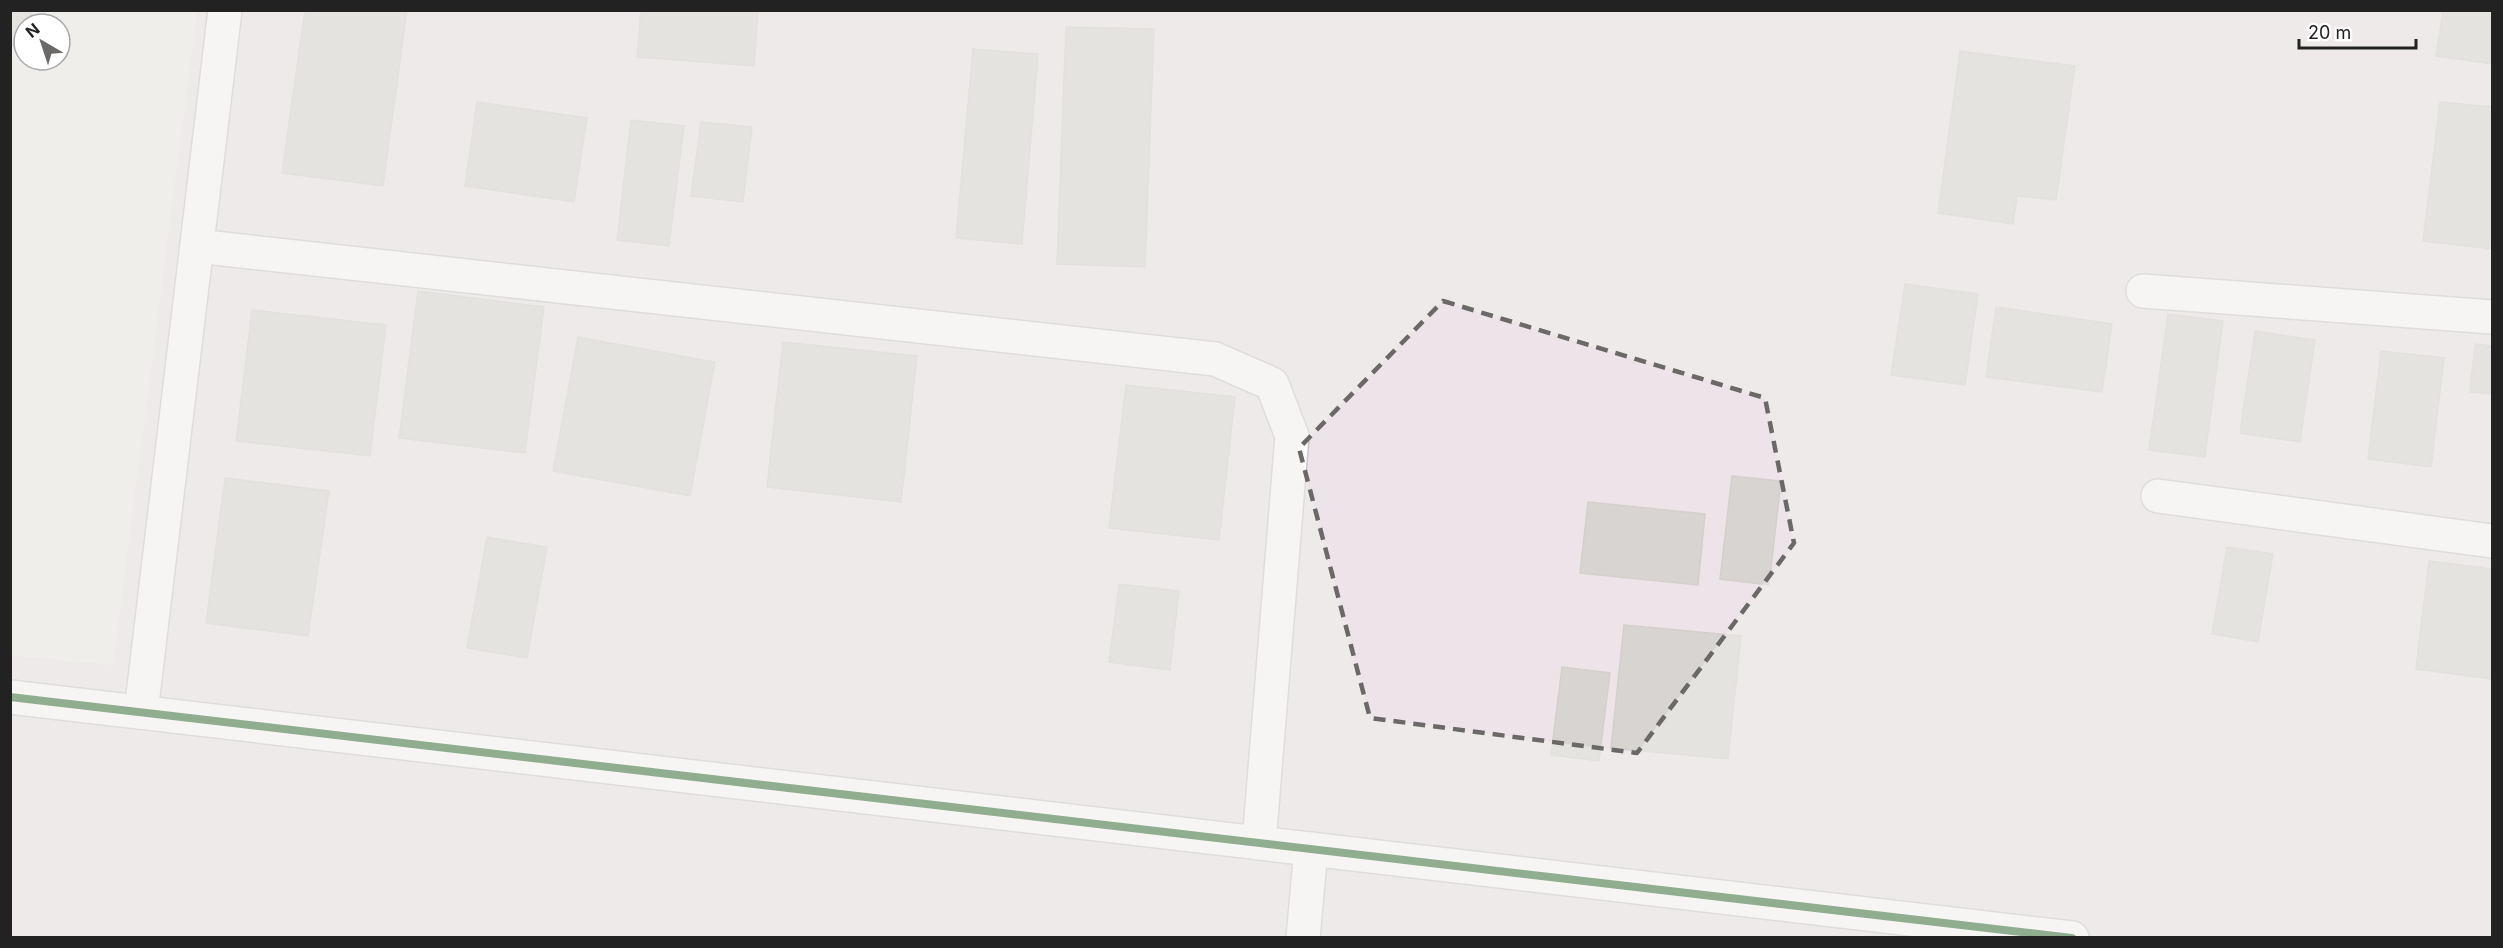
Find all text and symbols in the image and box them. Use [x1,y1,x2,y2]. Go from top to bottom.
north arrow [12,12,72,72]
scale bar [2299,12,2416,50]
text: N [22,19,44,42]
text: 20 m [2308,22,2351,43]

